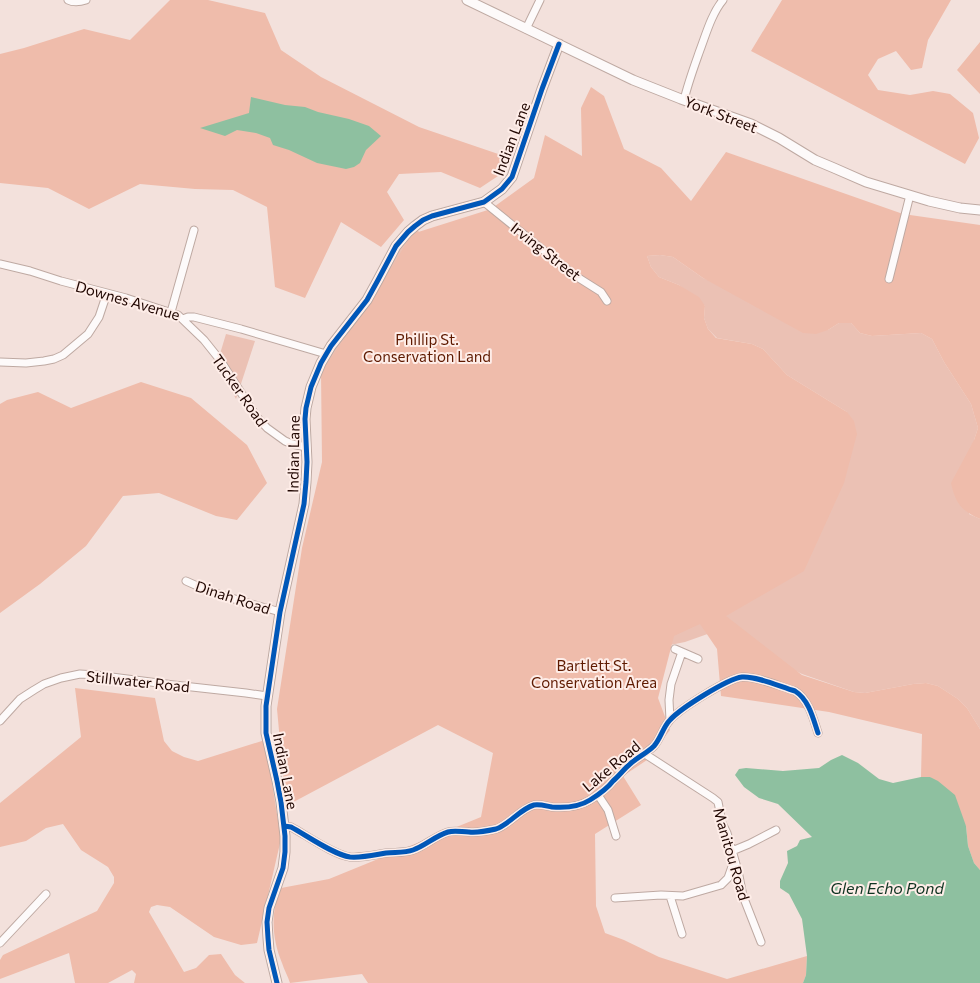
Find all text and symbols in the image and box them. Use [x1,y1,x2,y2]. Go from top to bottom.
street label: York Street [682,92,760,136]
street label: Indian Lane [489,99,533,178]
street label: Irving Street [507,218,585,284]
street label: Downes Avenue [74,276,182,324]
park label: Phillip St. Conservation Land [363,330,491,365]
street label: Tucker Road [209,351,271,429]
street label: Indian Lane [283,415,303,493]
street label: Dinah Road [193,576,273,618]
park label: Bartlett St. Conservation Area [531,656,657,691]
street label: Stillwater Road [85,667,191,695]
street label: Indian Lane [270,731,302,811]
street label: Lake Road [578,737,644,795]
street label: Manitou Road [710,805,754,903]
water label: Glen Echo Pond [830,878,944,897]

